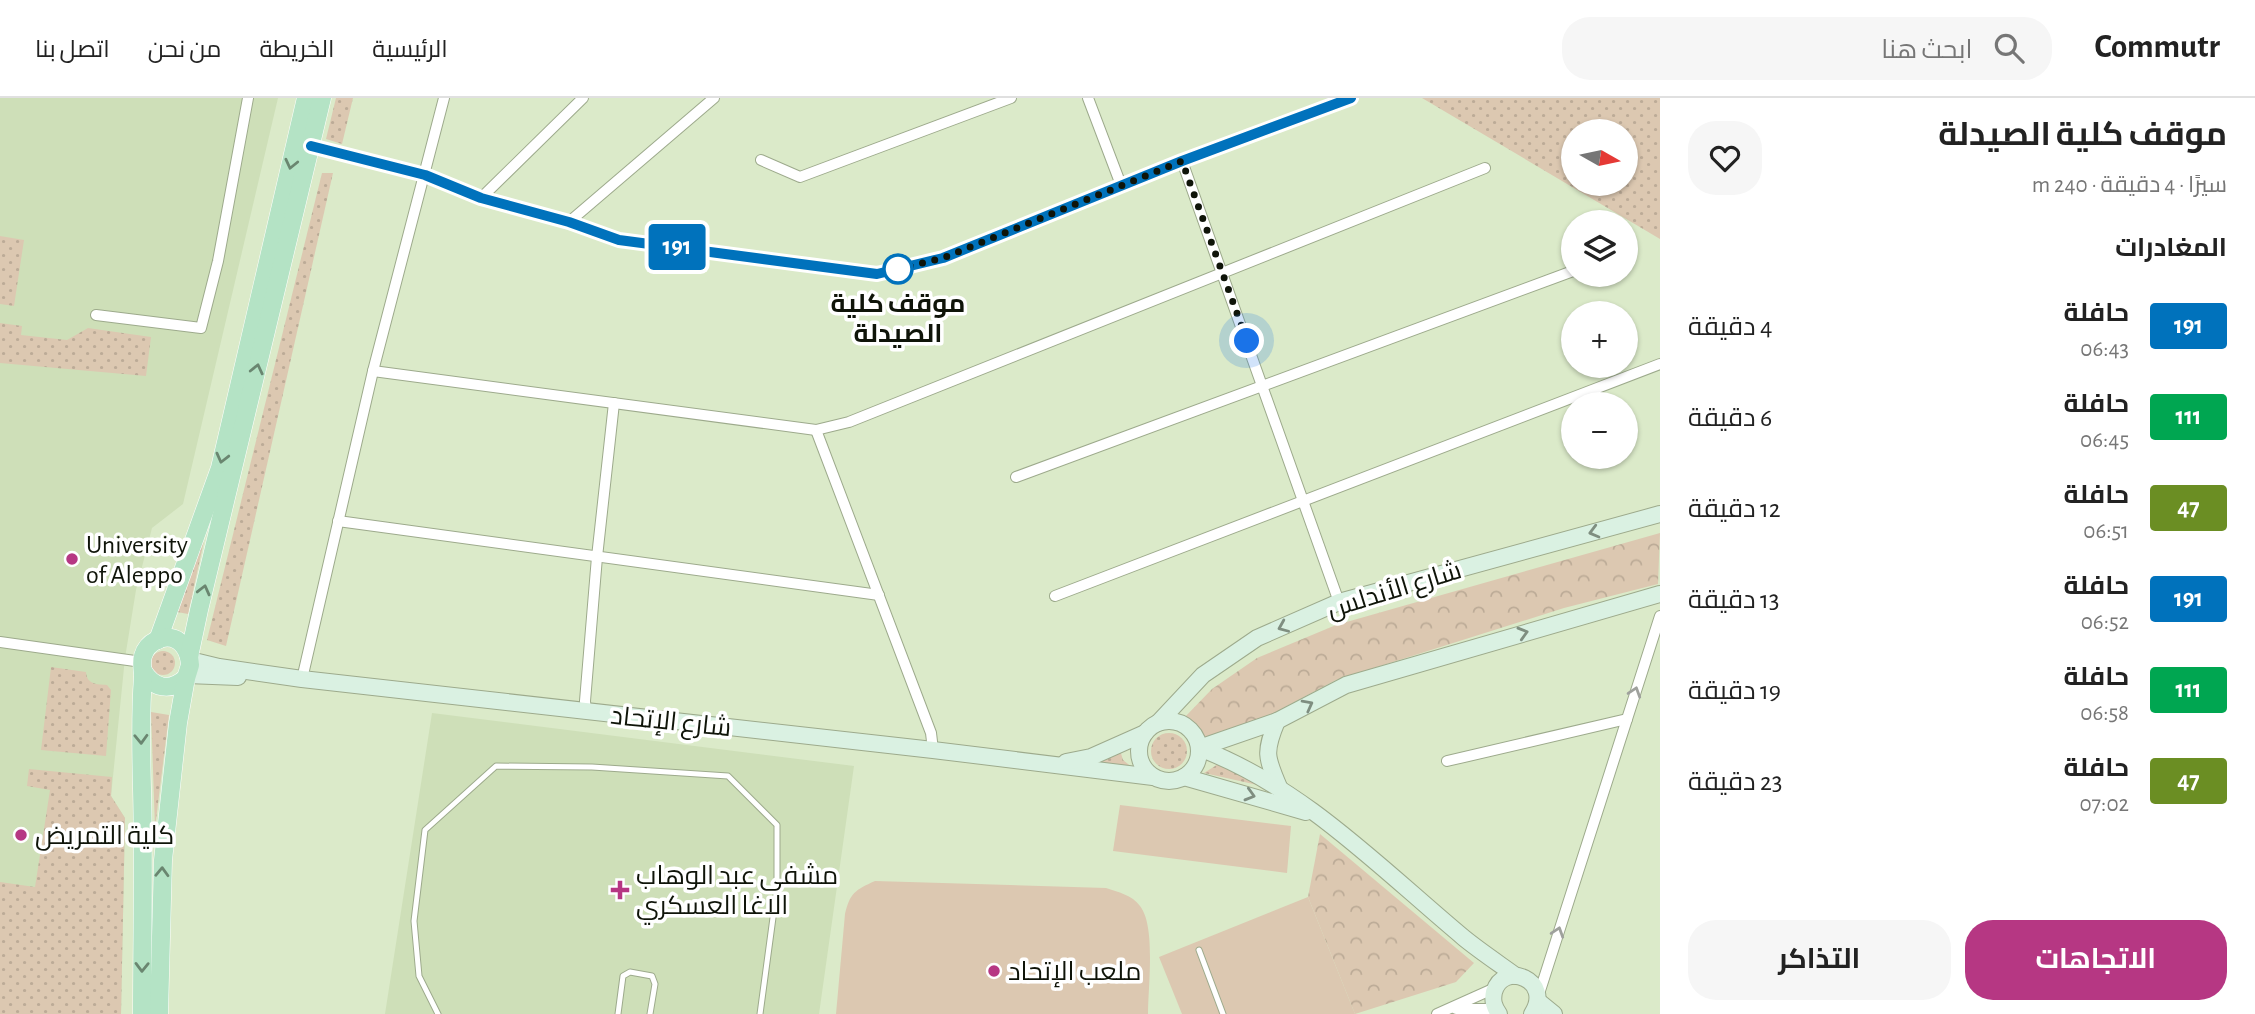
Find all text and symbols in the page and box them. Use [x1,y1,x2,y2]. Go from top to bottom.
search box [1562,17,2052,80]
icon: search [1990,29,2028,67]
text: Commutr [2094,31,2220,64]
text: ابحث هنا [1881,37,1972,63]
text: اتصل بنا [35,38,110,62]
text: من نحن [148,38,221,62]
text: الخريطة [259,38,334,62]
text: الرئيسية [372,38,448,62]
north arrow [1561,119,1638,196]
map controls [1561,119,1638,469]
text: موقف كلية الصيدلة [1938,119,2227,152]
button: heart [1688,121,1762,195]
one-way arrow [284,158,299,170]
text: سيرًا · 4 دقيقة · 240 m [2032,174,2227,197]
button: layers [1561,210,1638,287]
line badge: 191 [637,224,717,270]
text: 191 [663,235,691,259]
text: المغادرات [2115,235,2227,261]
marker: موقف كلية الصيدلة [883,254,913,284]
place label: موقف كلية الصيدلة [831,291,965,348]
text: حافلة [2064,300,2129,326]
button: + [1561,301,1638,378]
text: 4 دقيقة [1688,314,1772,340]
text: 191 [2174,314,2203,338]
your location [1229,323,1264,358]
text: 06:43 [2080,338,2129,361]
one-way arrow [249,363,263,375]
text: حافلة [2064,391,2129,417]
button: − [1561,392,1638,469]
text: 6 دقيقة [1688,405,1772,431]
text: 111 [2176,405,2201,429]
text: 06:45 [2080,429,2129,452]
one-way arrow [216,451,230,463]
text: حافلة [2064,482,2129,508]
text: 12 دقيقة [1688,496,1781,522]
text: 47 [2177,496,2200,520]
text: 06:51 [2083,520,2129,543]
one-way arrow [1588,524,1600,539]
place label: University of Aleppo [86,532,188,588]
marker: University of Aleppo [64,551,80,567]
street label: شارع الأندلس [1324,556,1465,626]
text: حافلة [2064,573,2129,599]
one-way arrow [196,585,210,597]
text: 13 دقيقة [1688,587,1780,613]
text: 191 [2174,587,2203,611]
text: 06:52 [2081,611,2129,634]
one-way arrow [1278,618,1290,632]
one-way arrow [1516,627,1528,642]
text: حافلة [2064,664,2129,690]
text: 19 دقيقة [1688,678,1781,704]
text: 111 [2176,678,2201,702]
one-way arrow [1627,687,1642,699]
one-way arrow [1300,700,1313,713]
text: 06:58 [2080,702,2129,725]
street label: شارع الإتحاد [609,703,733,744]
one-way arrow [133,734,148,745]
text: حافلة [2064,755,2129,781]
text: 23 دقيقة [1688,769,1782,795]
text: 47 [2177,769,2200,793]
one-way arrow [1244,786,1256,801]
text: 07:02 [2079,793,2129,816]
place label: كلية التمريض [35,823,174,851]
marker: كلية التمريض [13,827,29,843]
place label: مشفى عبد الوهاب الاغا العسكري [636,863,838,925]
one-way arrow [155,867,170,878]
marker: مشفى عبد الوهاب الاغا العسكري [610,880,630,900]
button: التذاكر [1688,920,1951,1000]
button: الاتجاهات [1965,920,2227,1000]
one-way arrow [1550,927,1565,939]
place label: ملعب الإتحاد [1008,959,1141,988]
one-way arrow [134,962,150,972]
marker: ملعب الإتحاد [986,963,1002,979]

